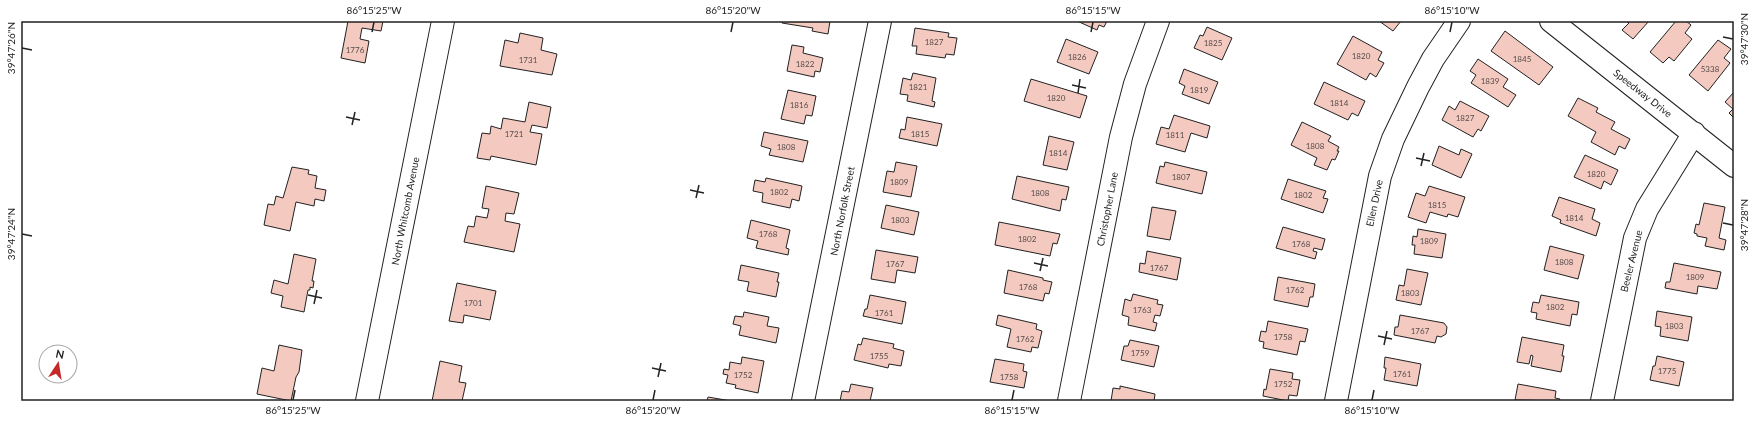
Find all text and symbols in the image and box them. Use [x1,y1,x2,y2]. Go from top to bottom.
text: 86°15'25"W [346,4,402,16]
text: 86°15'20"W [705,4,761,16]
text: 86°15'15"W [1065,4,1121,16]
text: 86°15'10"W [1424,4,1480,16]
text: 39°47'30"N [1738,13,1750,65]
text: 39°47'26"N [5,22,17,74]
house number: 1827 [925,37,944,47]
house number: 1825 [1204,38,1223,48]
house number: 1776 [346,45,365,55]
house number: 1820 [1352,51,1371,61]
house number: 1826 [1068,52,1087,62]
house number: 1845 [1513,54,1532,64]
house number: 1731 [519,55,538,65]
house number: 1822 [796,59,815,69]
house number: 5338 [1701,64,1720,74]
street label: Speedway Drive [1611,66,1675,120]
house number: 1839 [1481,76,1500,86]
house number: 1821 [909,82,928,92]
house number: 1819 [1190,85,1209,95]
house number: 1820 [1047,93,1066,103]
house number: 1814 [1330,98,1349,108]
house number: 1816 [790,100,809,110]
house number: 1827 [1456,113,1475,123]
house number: 1721 [505,129,524,139]
house number: 1815 [911,129,930,139]
house number: 1811 [1166,130,1185,140]
house number: 1808 [1306,141,1325,151]
house number: 1808 [777,142,796,152]
house number: 1814 [1049,148,1068,158]
street label: North Whitcomb Avenue [389,156,421,266]
street label: North Norfolk Street [827,165,857,257]
house number: 1820 [1587,169,1606,179]
street label: Christopher Lane [1094,171,1120,247]
house number: 1807 [1172,172,1191,182]
house number: 1809 [890,177,909,187]
street label: Ellen Drive [1363,178,1385,228]
house number: 1802 [770,187,789,197]
house number: 1808 [1031,188,1050,198]
house number: 1802 [1294,190,1313,200]
text: 39°47'28"N [1738,199,1750,251]
house number: 1815 [1428,200,1447,210]
text: 39°47'24"N [5,208,17,260]
house number: 1814 [1565,213,1584,223]
house number: 1803 [891,215,910,225]
house number: 1768 [759,229,778,239]
street label: Beeler Avenue [1618,229,1644,293]
house number: 1802 [1018,234,1037,244]
house number: 1809 [1420,236,1439,246]
house number: 1768 [1292,239,1311,249]
house number: 1808 [1555,257,1574,267]
house number: 1767 [886,259,905,269]
house number: 1767 [1150,263,1169,273]
house number: 1809 [1686,272,1705,282]
house number: 1768 [1019,282,1038,292]
house number: 1762 [1286,285,1305,295]
house number: 1803 [1401,288,1420,298]
house number: 1701 [464,298,483,308]
house number: 1802 [1546,302,1565,312]
house number: 1763 [1133,305,1152,315]
house number: 1761 [875,308,894,318]
house number: 1803 [1665,321,1684,331]
house number: 1767 [1411,326,1430,336]
house number: 1758 [1274,332,1293,342]
house number: 1762 [1016,334,1035,344]
north arrow [38,344,78,384]
text: N [55,346,66,361]
house number: 1759 [1131,348,1150,358]
house number: 1755 [870,351,889,361]
house number: 1775 [1658,366,1677,376]
house number: 1761 [1393,369,1412,379]
house number: 1752 [734,370,753,380]
house number: 1758 [1000,372,1019,382]
house number: 1752 [1274,379,1293,389]
text: 86°15'25"W [265,404,321,416]
text: 86°15'20"W [625,404,681,416]
text: 86°15'15"W [984,404,1040,416]
text: 86°15'10"W [1344,404,1400,416]

